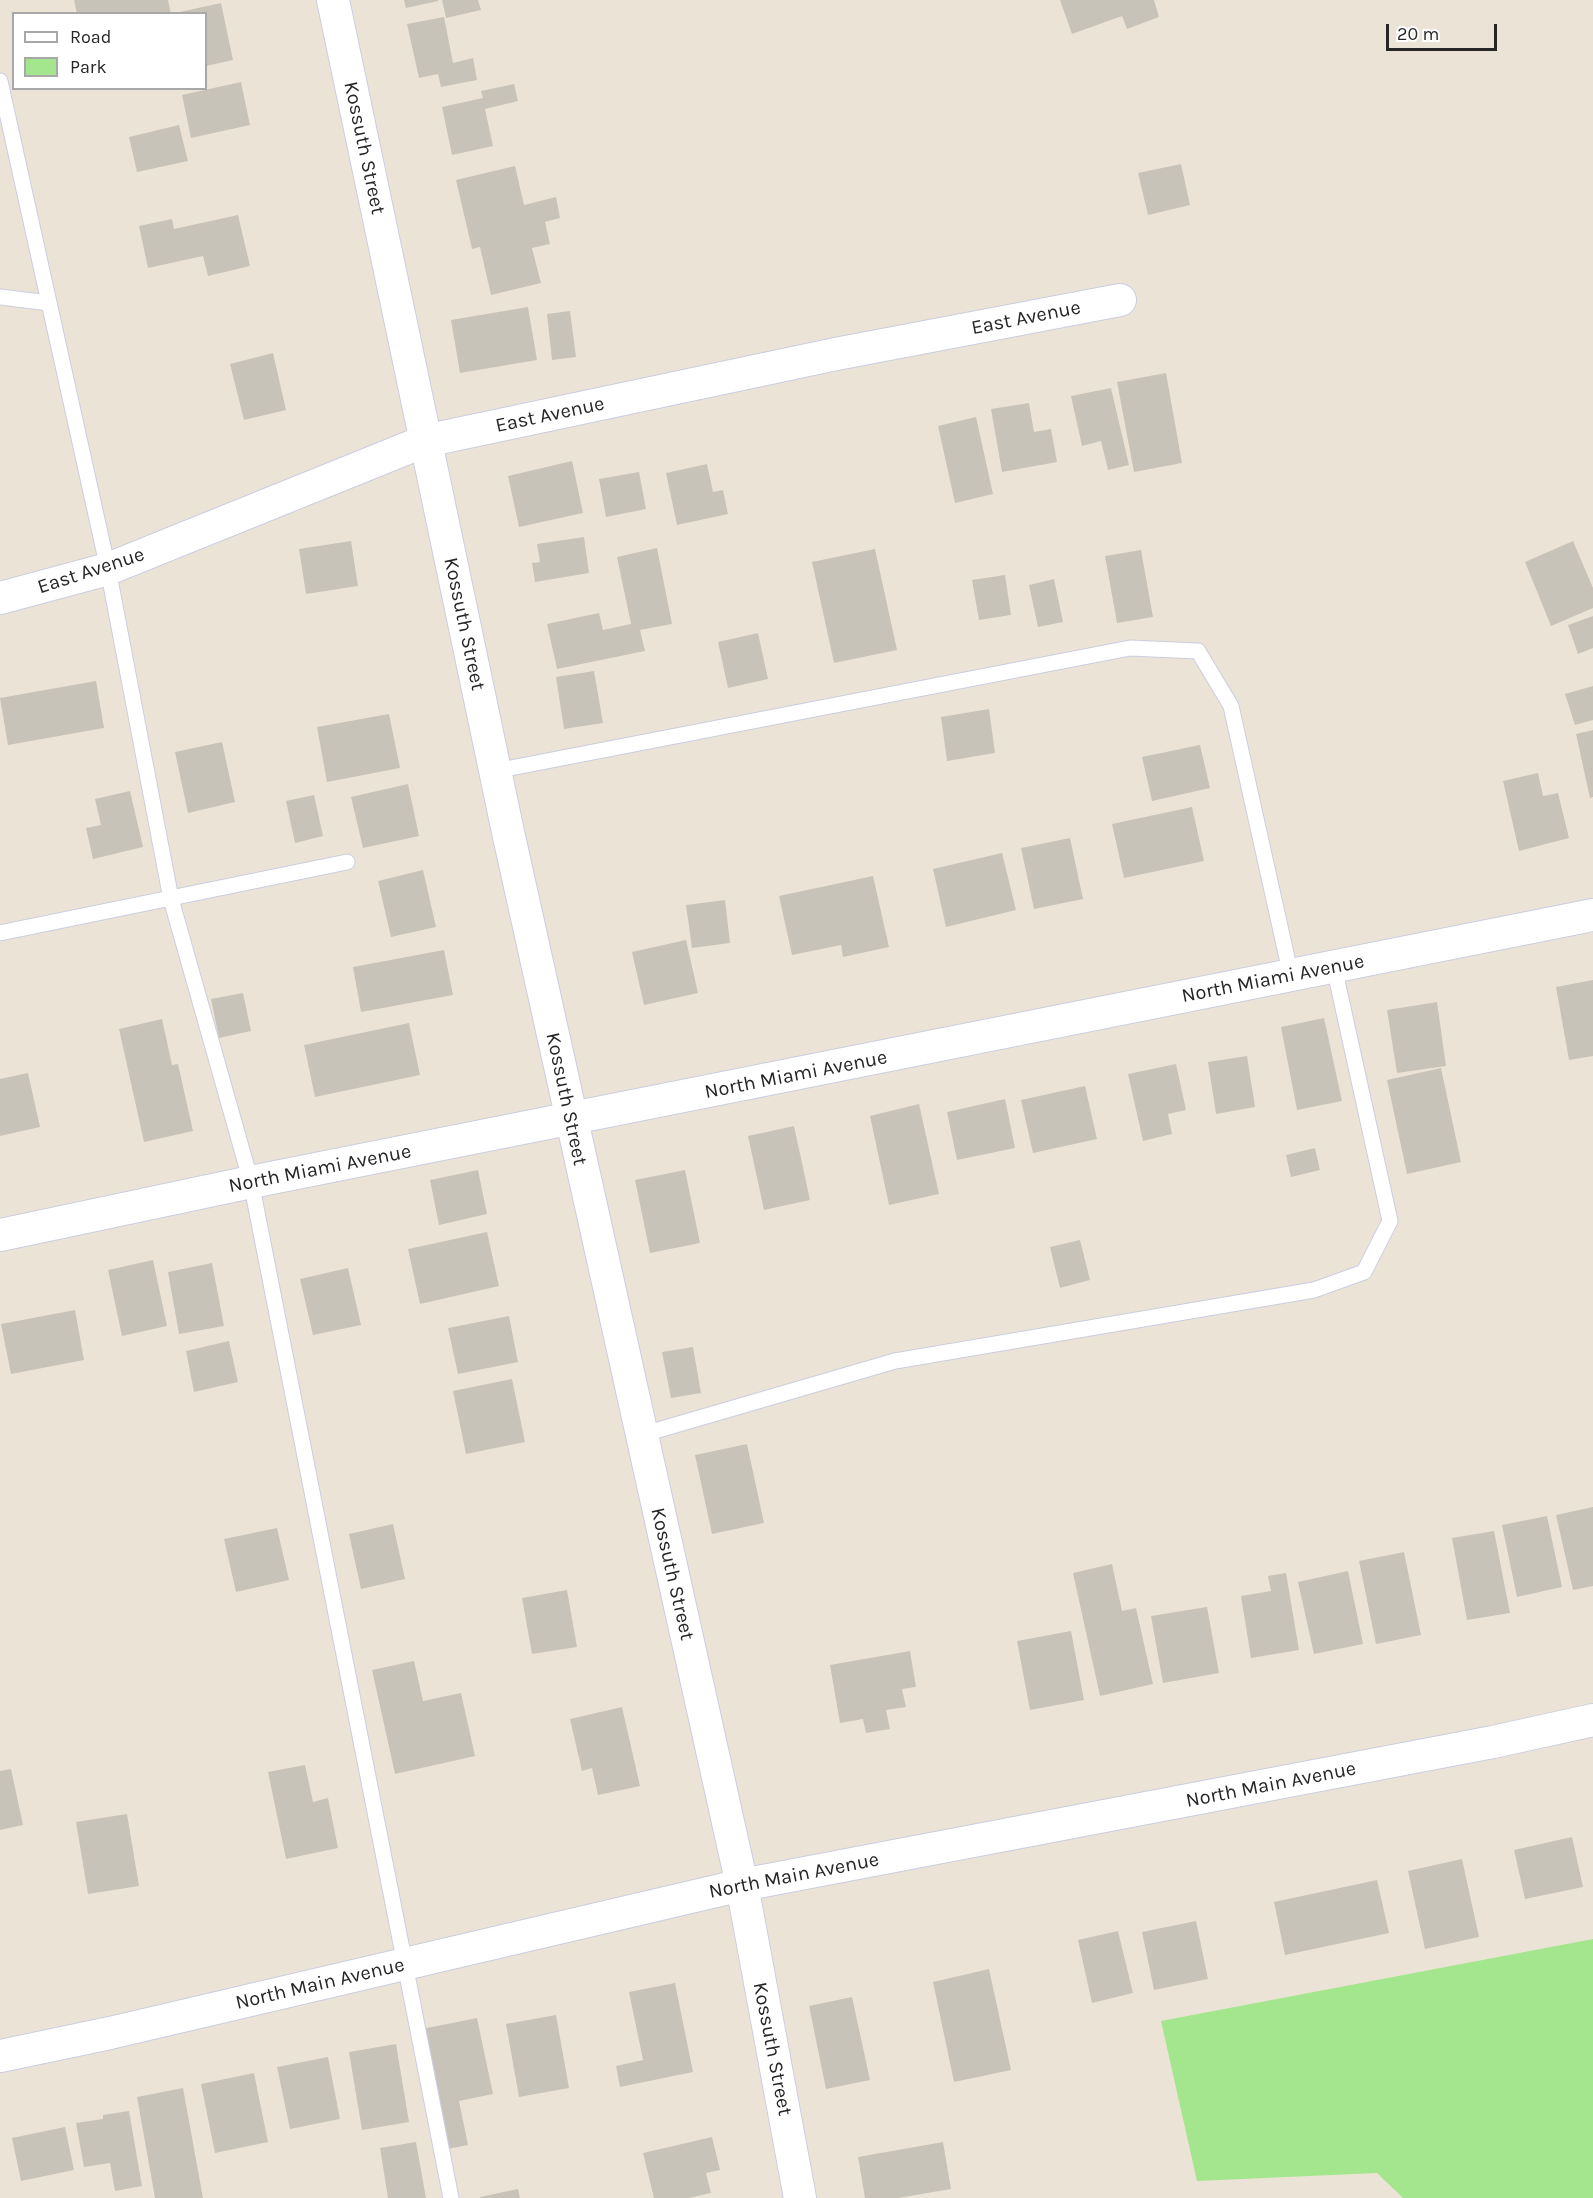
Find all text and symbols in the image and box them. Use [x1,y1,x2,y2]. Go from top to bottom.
legend [12,12,207,90]
scale bar [1389,12,1500,50]
text: 20 m [1397,23,1439,45]
text: Road [70,26,111,48]
text: Park [70,56,107,78]
street label: Kossuth Street [338,79,390,217]
street label: East Avenue [969,296,1083,340]
street label: East Avenue [493,392,607,438]
street label: East Avenue [35,542,147,600]
street label: Kossuth Street [438,555,490,693]
street label: North Miami Avenue [1180,950,1366,1008]
street label: Kossuth Street [540,1030,592,1168]
street label: North Miami Avenue [703,1046,889,1104]
street label: North Miami Avenue [227,1140,413,1198]
street label: Kossuth Street [645,1505,699,1643]
street label: North Main Avenue [1184,1757,1358,1813]
street label: North Main Avenue [707,1848,881,1904]
street label: North Main Avenue [233,1953,407,2015]
street label: Kossuth Street [747,1980,797,2118]

